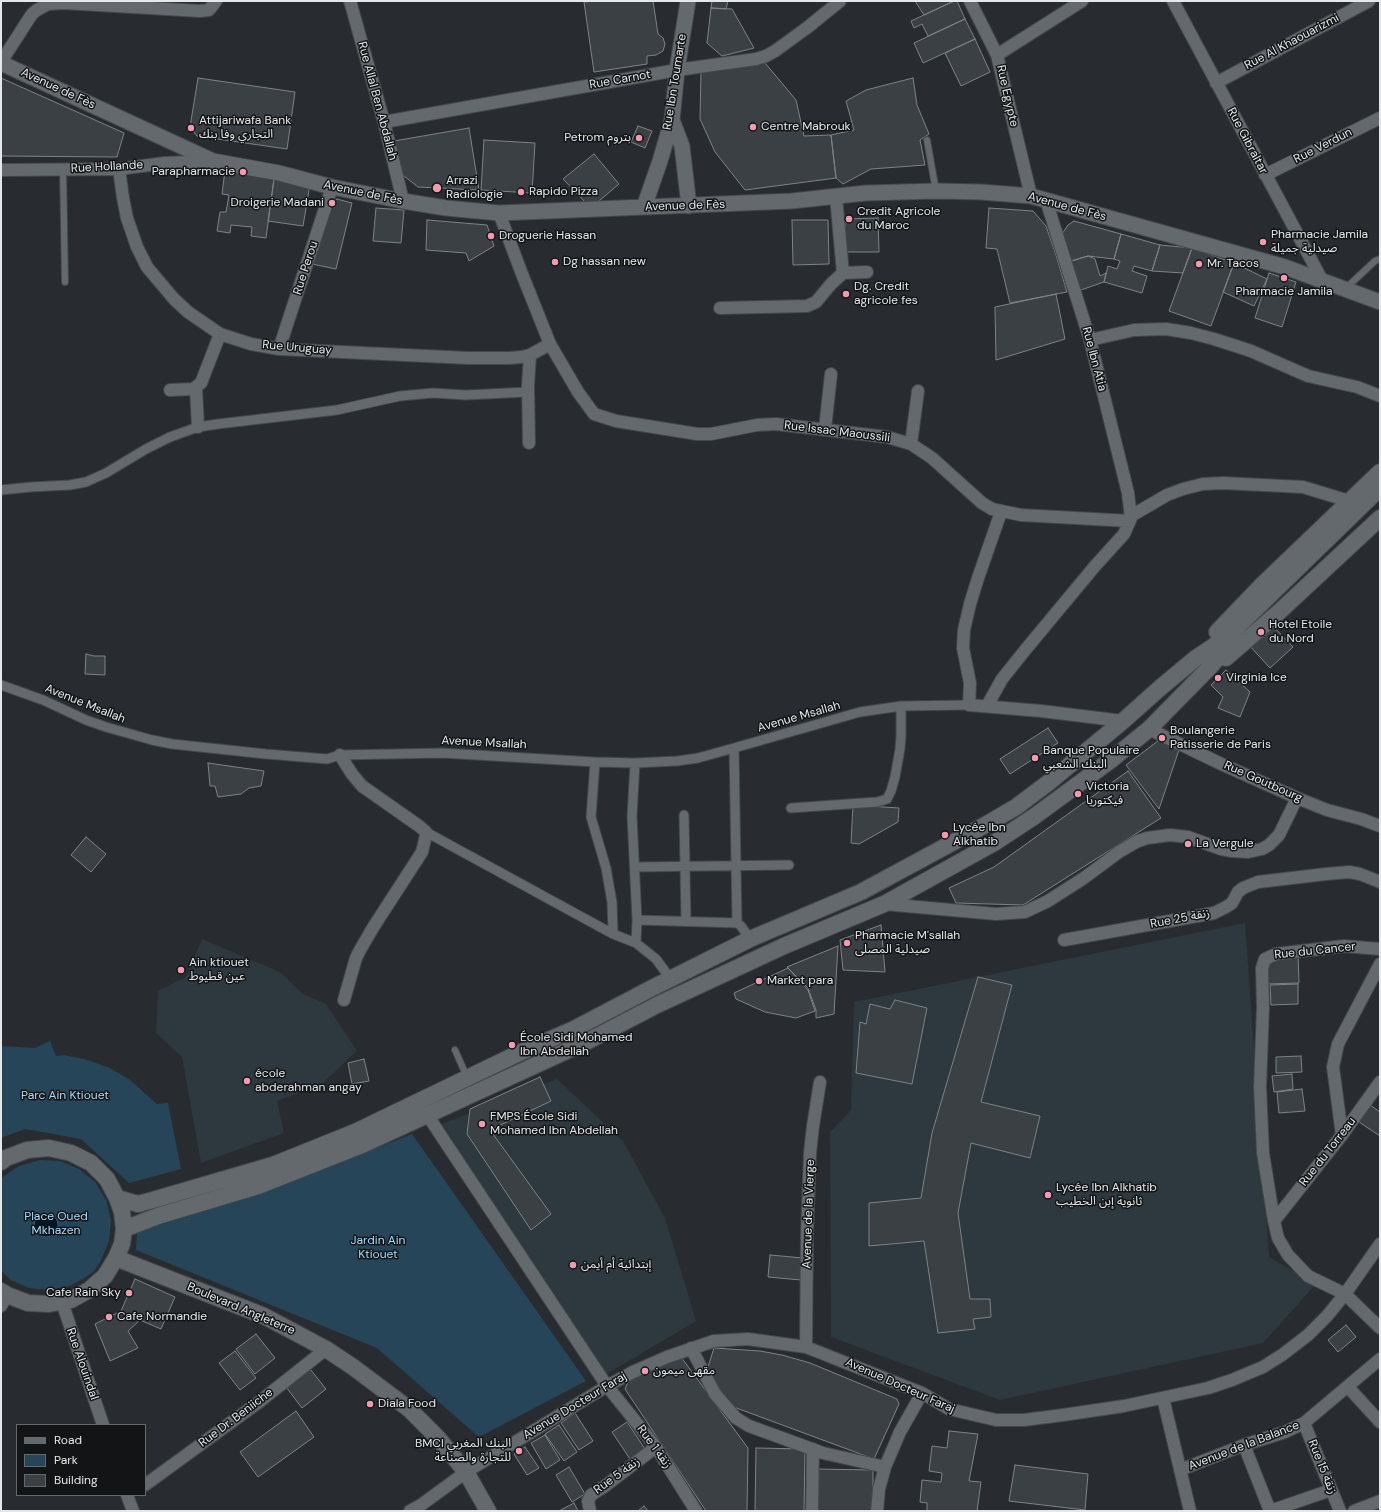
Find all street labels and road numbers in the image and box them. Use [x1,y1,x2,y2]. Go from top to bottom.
street label: Rue Al Khaouarizmi [1242,11,1342,73]
street label: Rue Ibn Toumarte [660,33,690,131]
street label: Rue Allal Ben Abdallah [354,40,400,162]
street label: Rue Egypte [993,64,1021,128]
street label: Avenue de Fès [18,65,98,113]
street label: Rue Carnot [588,68,652,92]
street label: Rue Gibraltar [1224,105,1270,177]
street label: Rue Verdun [1291,125,1355,167]
street label: Rue Hollande [70,158,144,176]
street label: Avenue de Fès [322,178,404,208]
street label: Avenue de Fès [1026,190,1108,224]
street label: Avenue de Fès [645,197,725,215]
street label: Rue Perou [291,239,321,297]
street label: Rue Ibn Atia [1079,325,1109,393]
street label: Rue Uruguay [262,338,332,358]
street label: Rue Issac Maoussili [783,418,891,446]
street label: Avenue Msallah [43,681,127,727]
street label: Avenue Msallah [756,698,842,736]
street label: Avenue Msallah [441,734,527,752]
street label: Rue Goutbourg [1222,758,1304,806]
street label: Rue 25 زنقة [1149,906,1211,932]
street label: Rue du Cancer [1274,940,1356,962]
street label: Rue du Torreau [1297,1115,1359,1189]
street label: Avenue de la Vierge [800,1159,818,1269]
street label: Boulevard Angleterre [185,1280,297,1338]
street label: Rue Alouindal [63,1326,101,1402]
street label: Avenue Docteur Faraj [843,1355,957,1417]
street label: Avenue Docteur Faraj [521,1369,629,1443]
street label: Rue Dr. Beniiche [196,1385,276,1451]
street label: Avenue de la Balance [1187,1418,1301,1474]
street label: Rue 1 زنقة [633,1423,675,1471]
street label: Rue 15 زنقة [1305,1438,1339,1496]
street label: Rue 5 زنقة [591,1454,643,1498]

